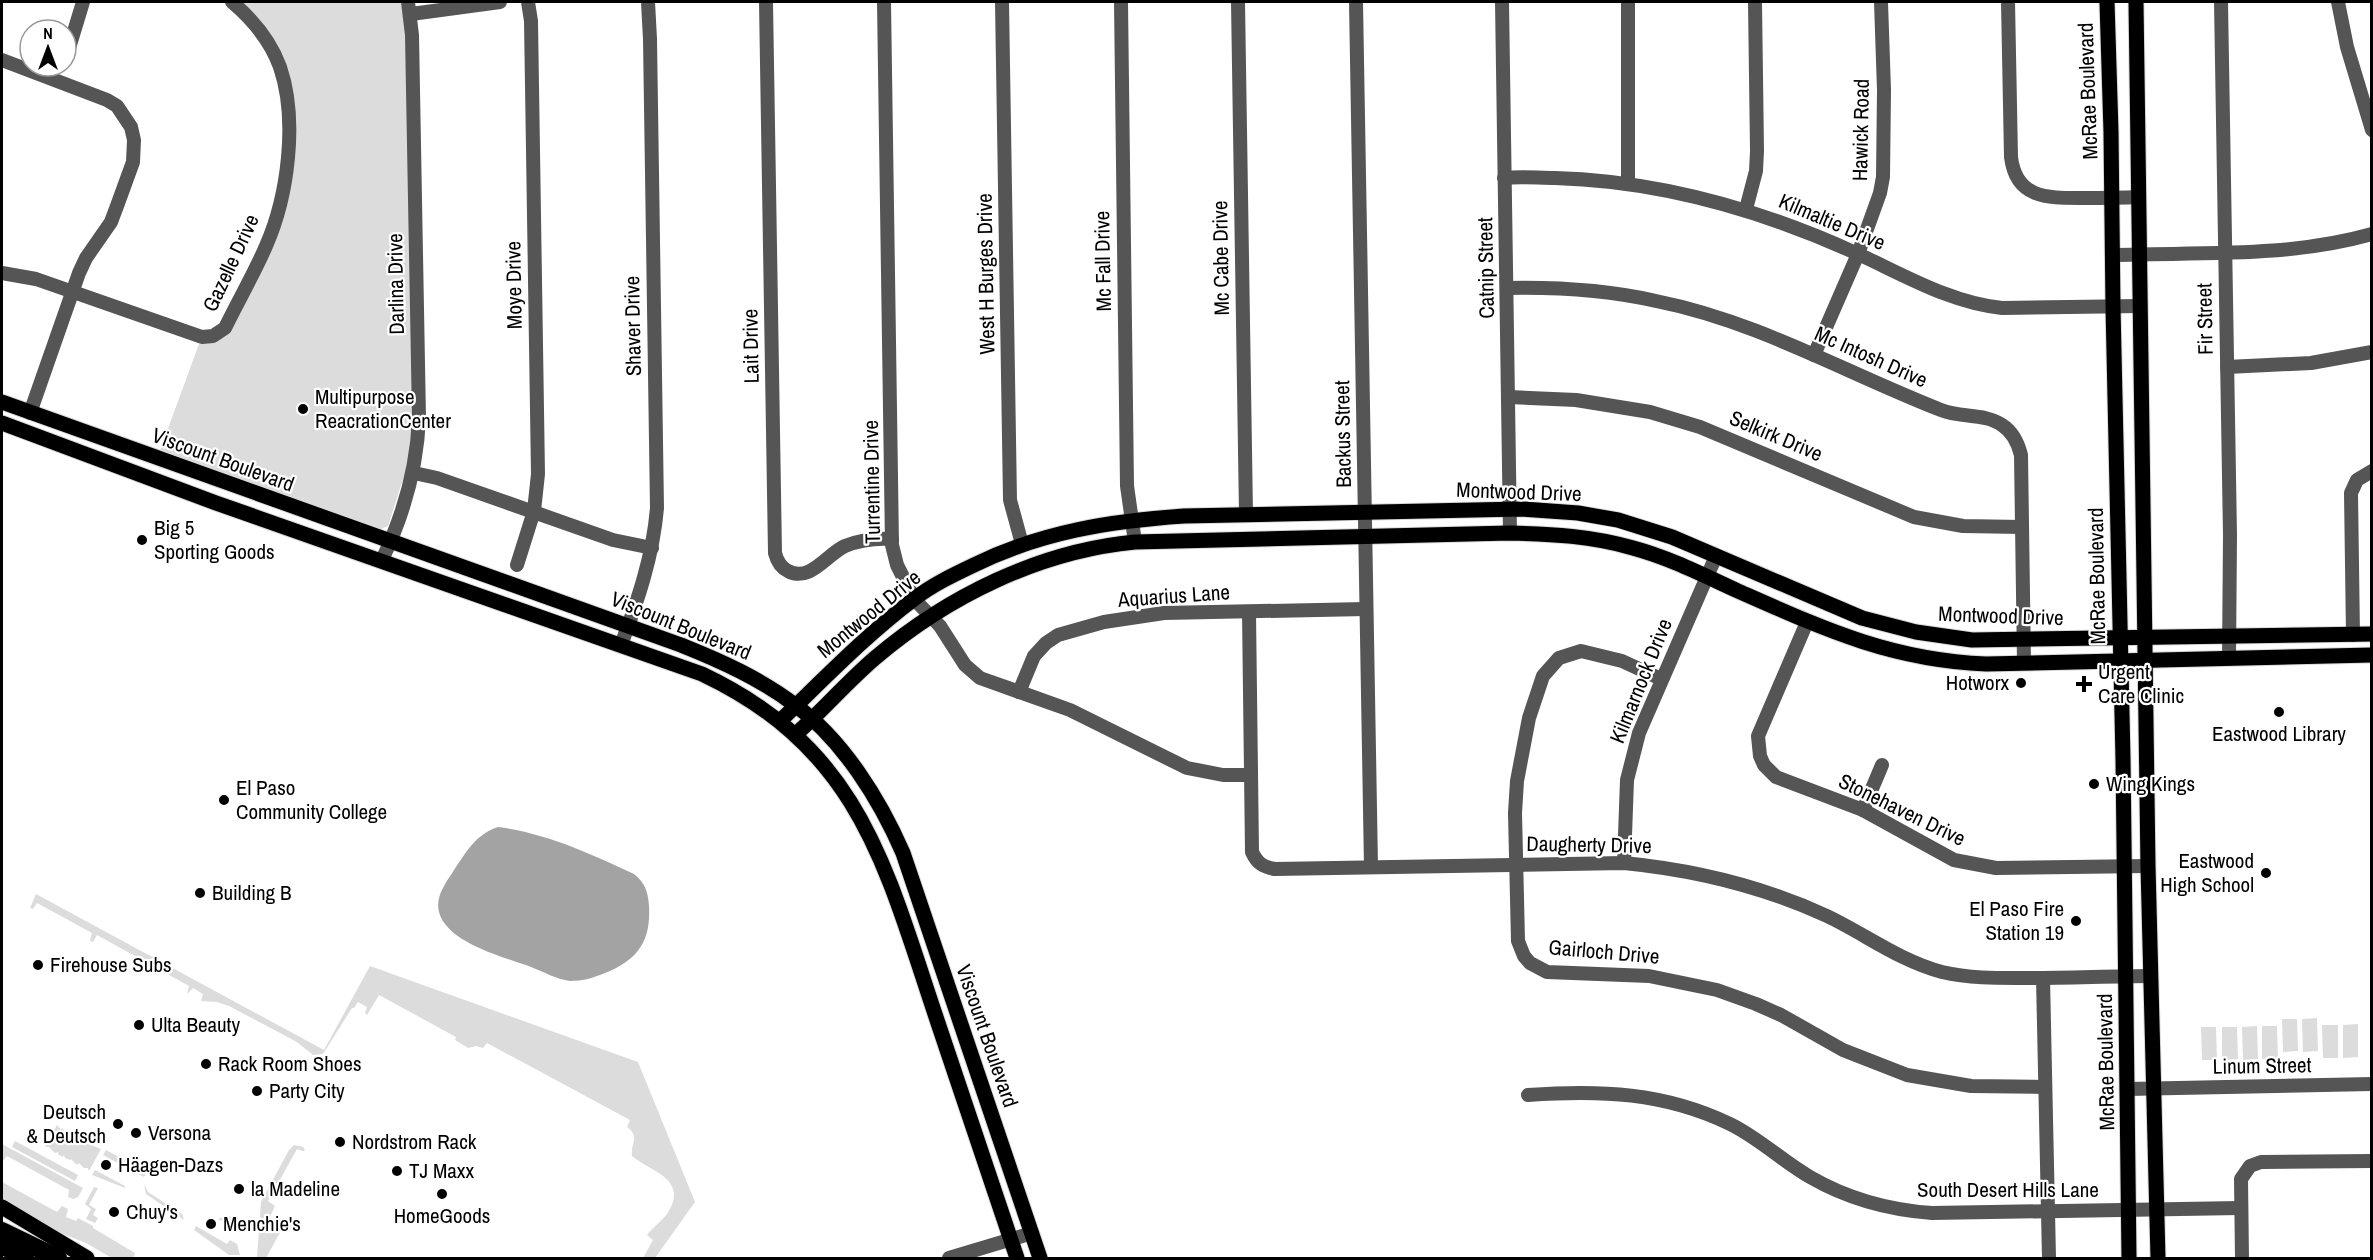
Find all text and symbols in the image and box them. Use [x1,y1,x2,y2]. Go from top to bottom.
north arrow [18,18,78,78]
text: N [43,22,53,44]
street label: McRae Boulevard [2071,22,2104,160]
street label: Hawick Road [1845,79,1876,181]
street label: Kilmaltie Drive [1775,186,1890,257]
street label: West H Burges Drive [970,193,1001,355]
street label: Mc Cabe Drive [1205,200,1236,316]
street label: Gazelle Drive [195,209,266,316]
street label: Mc Fall Drive [1087,210,1118,312]
street label: Catnip Street [1470,217,1501,319]
street label: Darlina Drive [380,233,411,335]
street label: Moye Drive [498,241,529,329]
street label: Shaver Drive [617,276,648,377]
street label: Fir Street [2189,283,2220,355]
street label: Lait Drive [735,308,766,384]
street label: Mc Intosh Drive [1810,319,1932,394]
street label: Backus Street [1327,380,1358,488]
place label: Multipurpose ReacrationCenter [315,382,451,435]
marker: Multipurpose ReacrationCenter [296,402,310,416]
street label: Selkirk Drive [1725,403,1827,468]
street label: Viscount Boulevard [148,420,298,499]
street label: Turrentine Drive [856,420,887,544]
street label: Montwood Drive [1456,475,1582,508]
street label: McRae Boulevard [2081,507,2112,645]
place label: Big 5 Sporting Goods [154,513,275,566]
marker: Big 5 Sporting Goods [135,533,149,547]
street label: Montwood Drive [811,563,927,664]
street label: Aquarius Lane [1116,577,1231,614]
street label: Viscount Boulevard [607,584,756,667]
street label: Montwood Drive [1938,599,2064,632]
street label: Kilmarnock Drive [1602,614,1679,747]
place label: Urgent Care Clinic [2098,657,2184,710]
place label: Hotworx [1946,668,2009,697]
marker: Urgent Care Clinic [2075,675,2093,693]
marker: Hotworx [2014,676,2028,690]
marker: Eastwood Library [2272,705,2286,719]
place label: Eastwood Library [2212,719,2346,748]
street label: Stonehaven Drive [1834,766,1971,853]
place label: Wing Kings [2106,769,2195,798]
place label: El Paso Community College [236,773,387,826]
marker: Wing Kings [2087,777,2101,791]
marker: El Paso Community College [217,793,231,807]
street label: Daugherty Drive [1526,829,1652,860]
place label: Eastwood High School [2160,846,2254,899]
marker: Eastwood High School [2259,866,2273,880]
place label: Building B [212,878,291,907]
marker: Building B [193,886,207,900]
place label: El Paso Fire Station 19 [1969,894,2064,947]
marker: El Paso Fire Station 19 [2069,914,2083,928]
street label: Gairloch Drive [1547,932,1661,971]
place label: Firehouse Subs [50,950,172,979]
marker: Firehouse Subs [31,958,45,972]
street label: Viscount Boulevard [950,961,1025,1111]
street label: McRae Boulevard [2090,993,2121,1131]
place label: Ulta Beauty [151,1010,240,1039]
marker: Ulta Beauty [132,1018,146,1032]
place label: Rack Room Shoes [218,1049,362,1078]
street label: Linum Street [2212,1050,2312,1081]
marker: Rack Room Shoes [199,1057,213,1071]
place label: Party City [269,1076,345,1105]
marker: Party City [250,1084,264,1098]
place label: Deutsch & Deutsch [27,1097,106,1150]
marker: Deutsch & Deutsch [111,1117,125,1131]
place label: Versona [148,1118,212,1147]
marker: Versona [129,1126,143,1140]
place label: Nordstrom Rack [352,1127,477,1156]
marker: Nordstrom Rack [333,1135,347,1149]
place label: Häagen-Dazs [118,1150,223,1179]
place label: TJ Maxx [409,1156,474,1185]
marker: Häagen-Dazs [99,1158,113,1172]
marker: TJ Maxx [390,1164,404,1178]
place label: la Madeline [251,1174,340,1203]
street label: South Desert Hills Lane [1917,1175,2099,1204]
marker: la Madeline [232,1182,246,1196]
marker: HomeGoods [435,1187,449,1201]
place label: Chuy's [126,1197,178,1226]
place label: HomeGoods [394,1201,490,1230]
marker: Chuy's [107,1205,121,1219]
place label: Menchie's [223,1209,301,1238]
marker: Menchie's [204,1217,218,1231]

